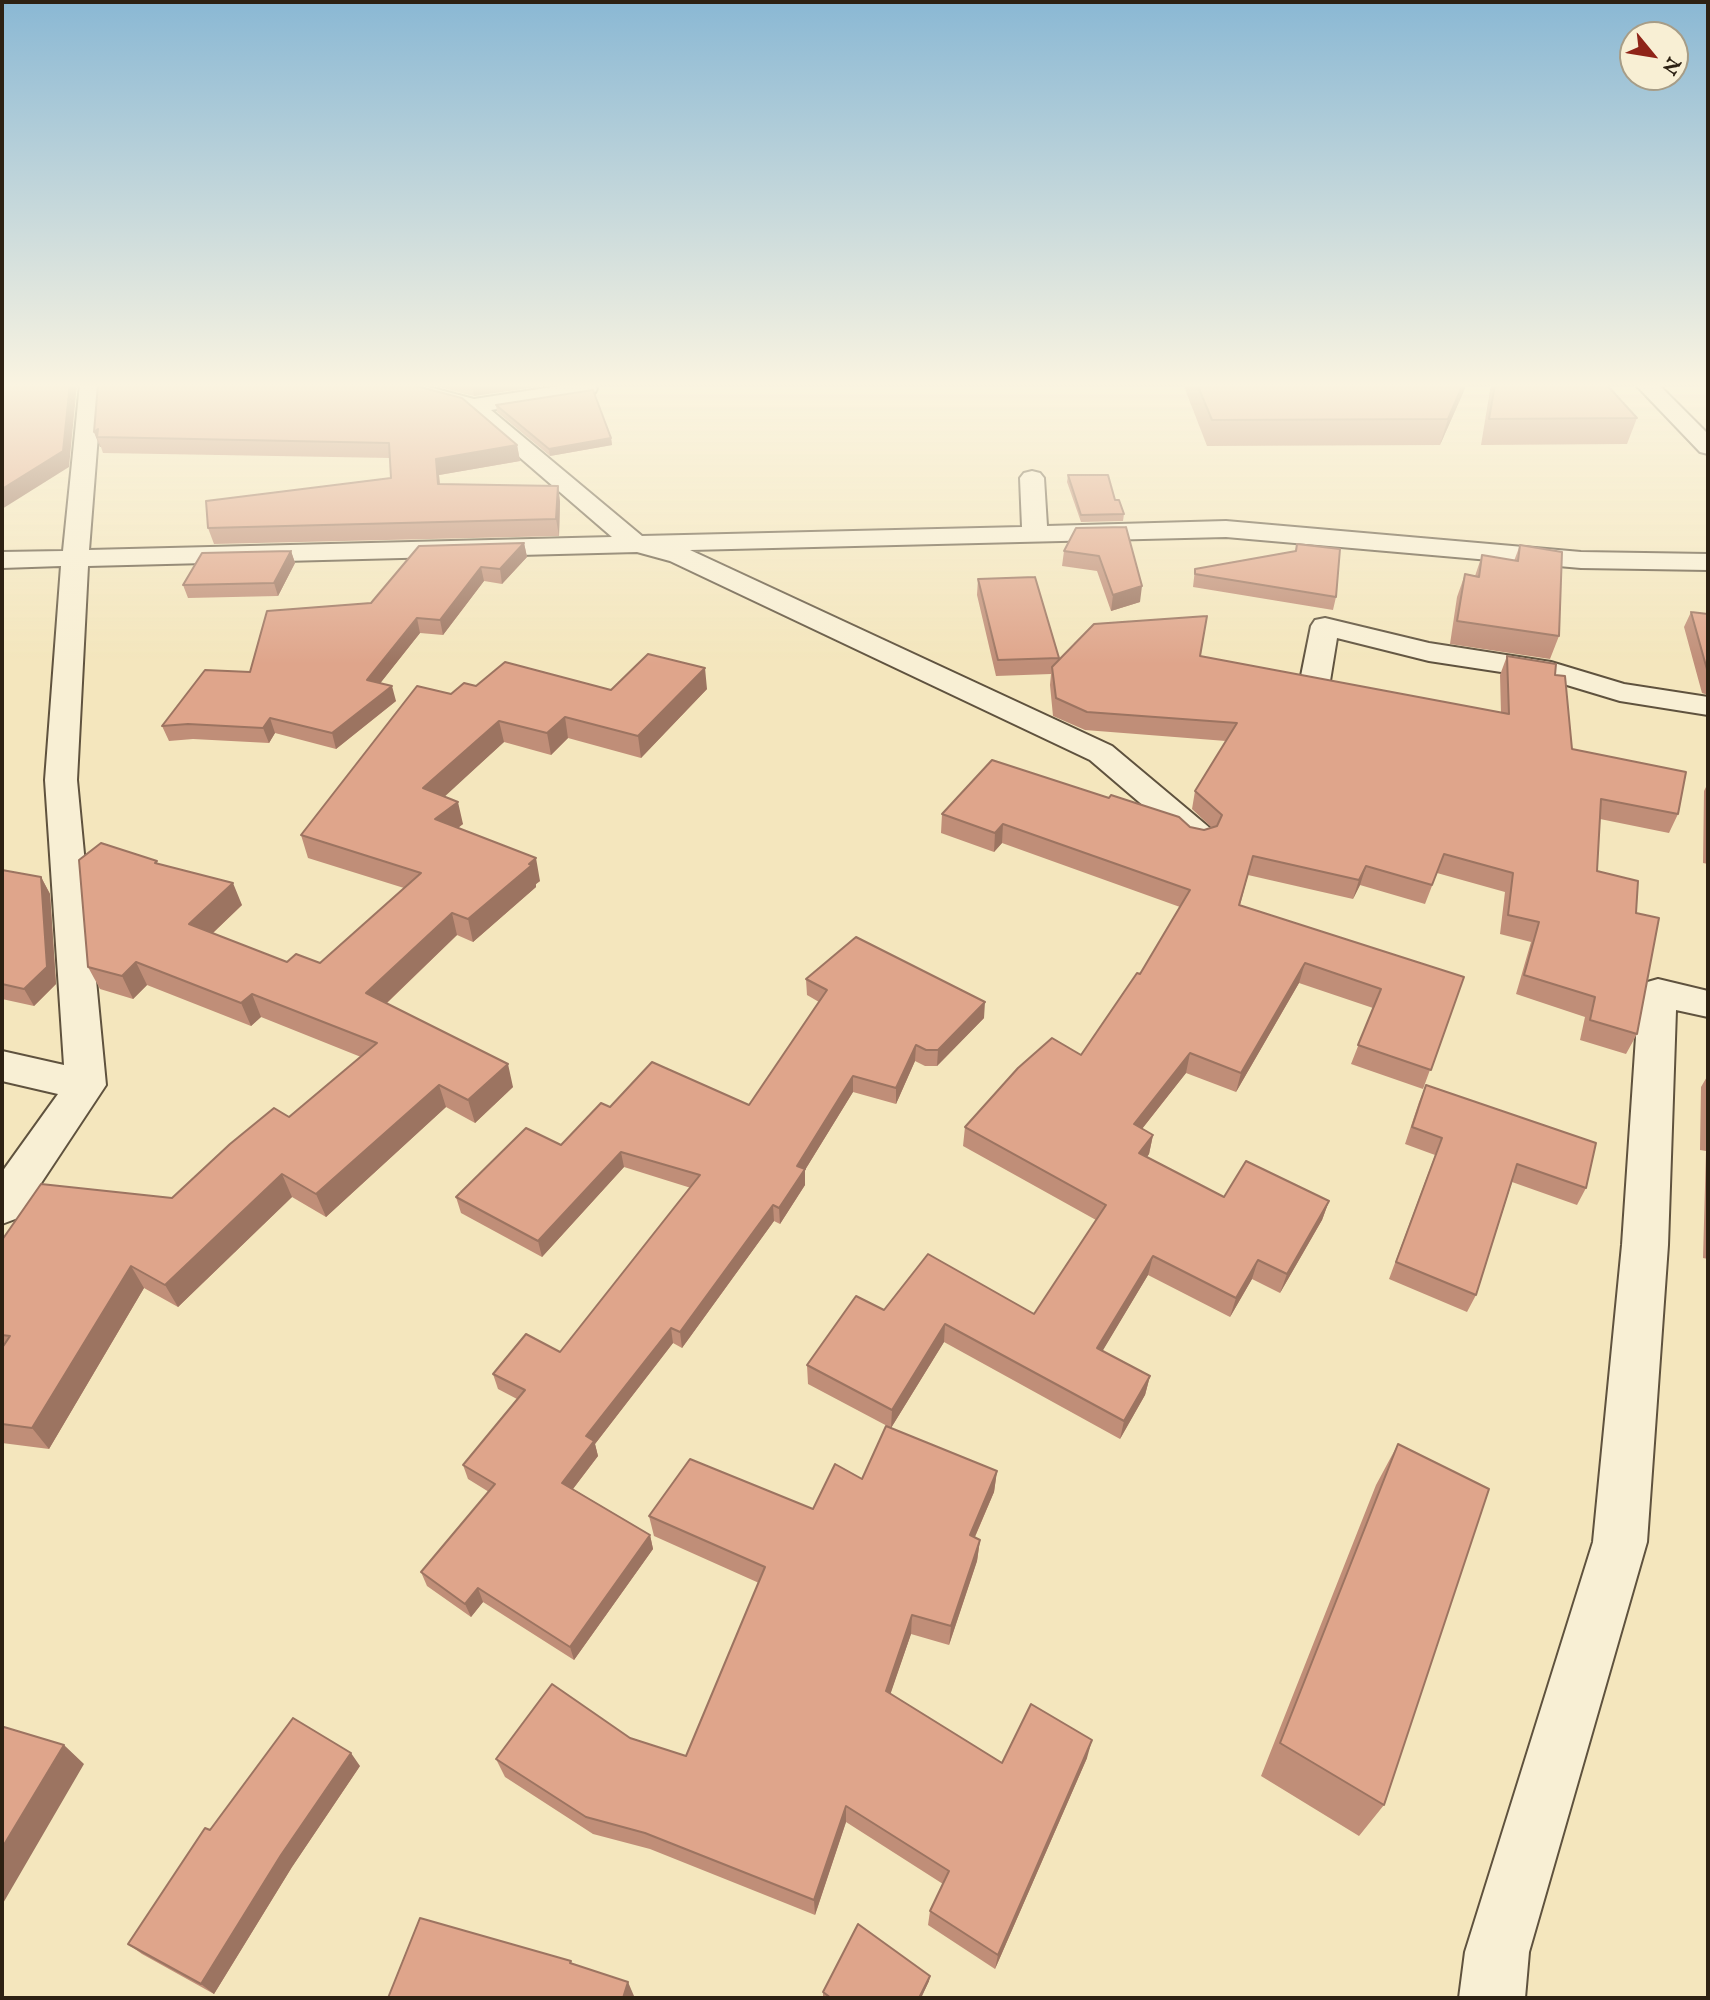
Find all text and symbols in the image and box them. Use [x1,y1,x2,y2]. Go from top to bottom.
north arrow [1619,21,1689,91]
text: N [1656,52,1685,79]

